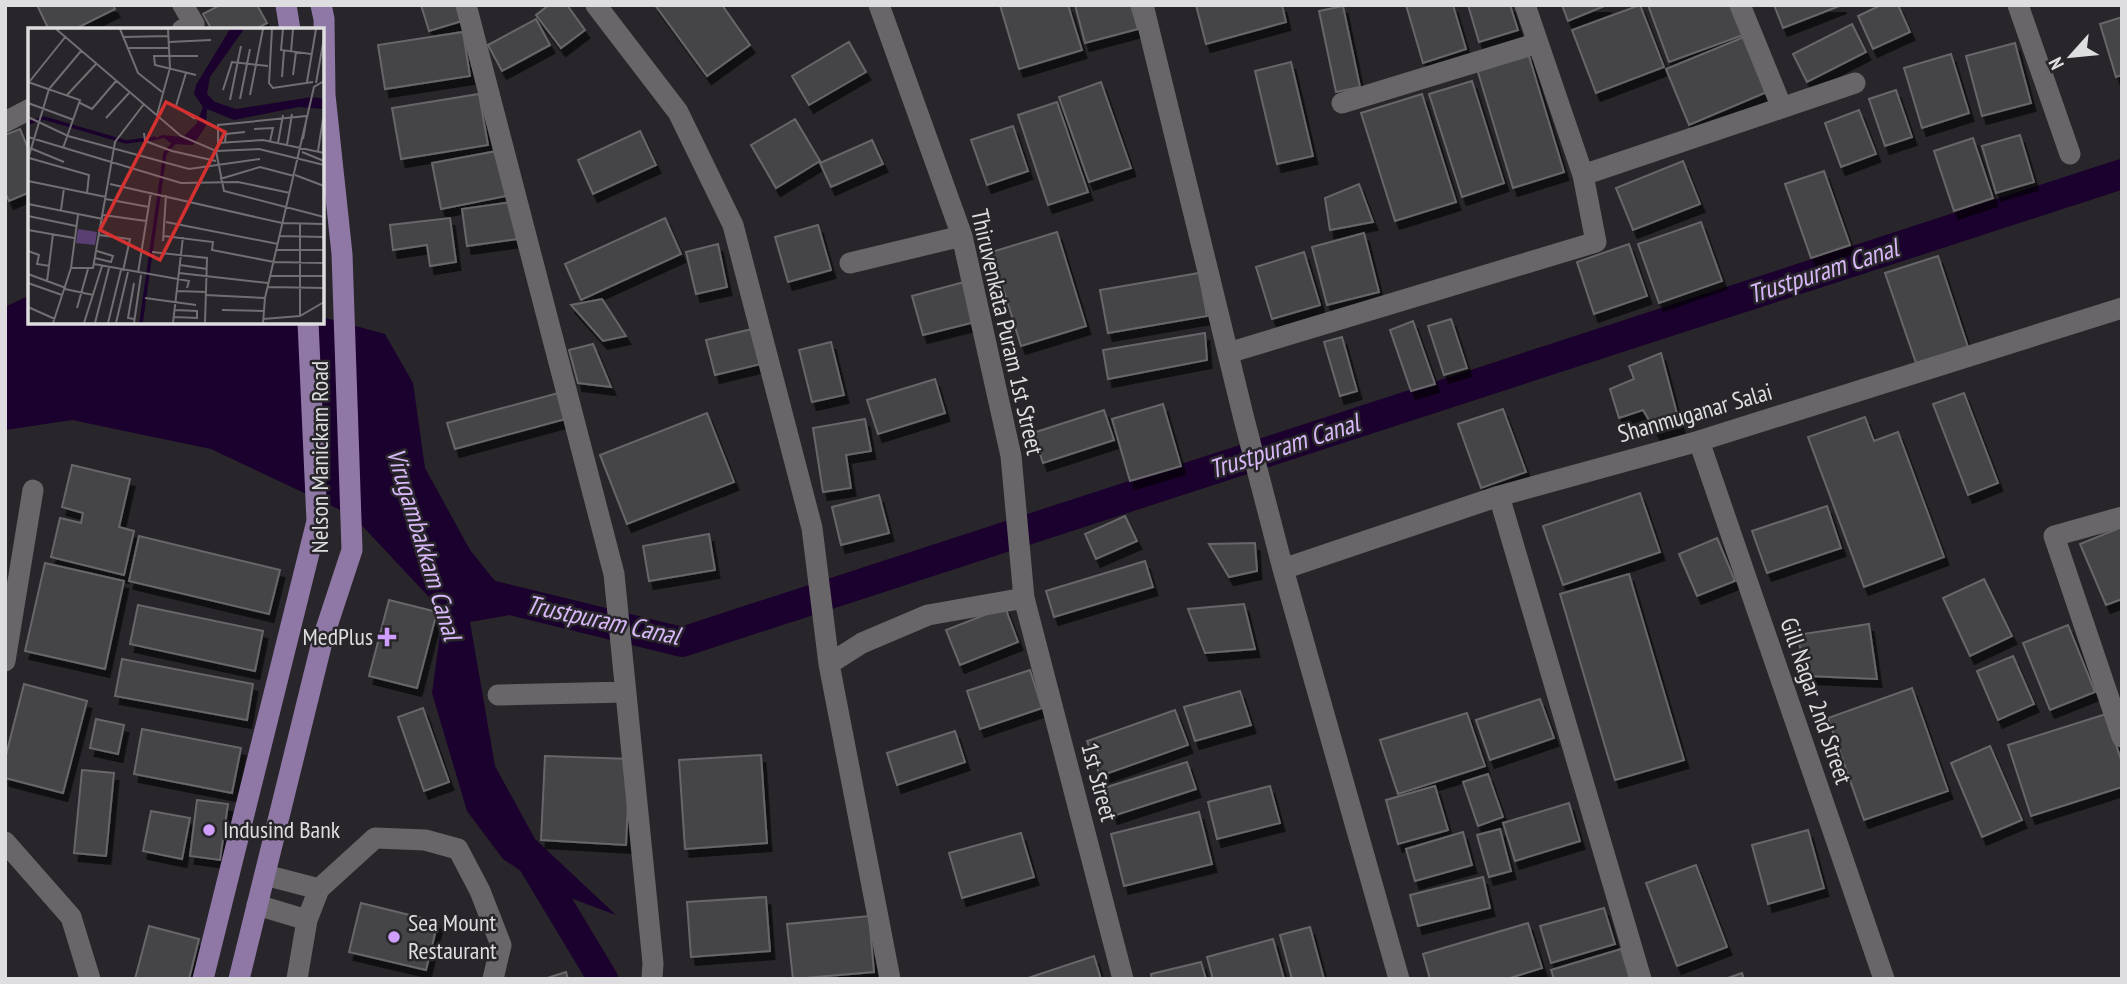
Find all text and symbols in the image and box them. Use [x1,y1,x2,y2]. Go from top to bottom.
north arrow [2036,21,2106,91]
inset map [28,28,324,324]
text: N [2043,54,2069,74]
street label: Thiruvenkata Puram 1st Street [964,206,1051,458]
water label: Trustpuram Canal [1743,230,1905,310]
street label: Nelson Manickam Road [304,361,335,553]
street label: Shanmuganar Salai [1614,376,1776,449]
water label: Trustpuram Canal [1204,405,1366,485]
water label: Virugambakkam Canal [380,444,470,647]
water label: Trustpuram Canal [523,587,686,652]
street label: Gill Nagar 2nd Street [1774,614,1860,788]
place label: MedPlus [302,621,373,652]
marker: MedPlus [379,629,395,645]
street label: 1st Street [1074,739,1125,825]
place label: Indusind Bank [223,814,341,845]
marker: Indusind Bank [201,822,217,838]
place label: Sea Mount Restaurant [408,907,497,966]
marker: Sea Mount Restaurant [386,929,402,945]

